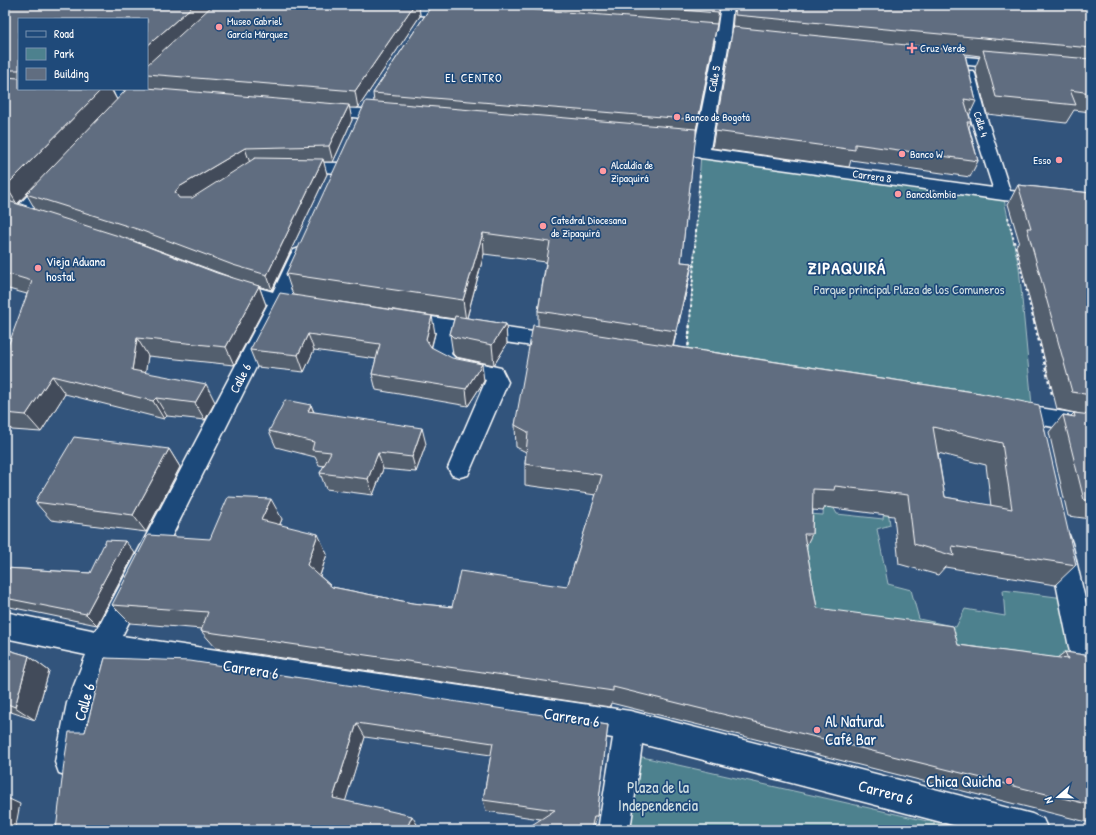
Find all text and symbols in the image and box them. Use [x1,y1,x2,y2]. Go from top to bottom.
place label: Museo Gabriel García Márquez [227,14,288,41]
legend [18,18,148,90]
marker: Museo Gabriel García Márquez [214,22,224,32]
text: Road [54,25,74,42]
place label: Cruz Verde [920,41,966,55]
marker: Cruz Verde [907,43,917,53]
text: Park [54,45,74,62]
street label: Calle 5 [705,64,723,93]
text: Building [54,65,89,82]
district label: EL CENTRO [445,69,503,86]
street label: Calle 4 [970,109,992,139]
place label: Banco de Bogotá [685,110,750,124]
marker: Banco de Bogotá [672,112,682,122]
place label: Banco W [910,147,943,161]
marker: Banco W [897,149,907,159]
place label: Esso [1033,153,1052,167]
marker: Esso [1054,155,1064,165]
place label: Alcaldía de Zipaquirá [611,158,654,185]
marker: Alcaldía de Zipaquirá [598,166,608,176]
street label: Carrera 8 [852,166,893,186]
place label: Bancolombia [906,187,956,201]
marker: Bancolombia [893,189,903,199]
place label: Catedral Diocesana de Zipaquirá [551,213,627,240]
marker: Catedral Diocesana de Zipaquirá [538,221,548,231]
place label: Vieja Aduana hostal [46,252,105,285]
district label: ZIPAQUIRÁ [808,256,886,279]
marker: Vieja Aduana hostal [33,263,43,273]
park label: Parque principal Plaza de los Comuneros [813,280,1005,298]
street label: Calle 6 [225,360,255,396]
street label: Carrera 6 [222,654,280,684]
street label: Calle 6 [68,681,100,723]
street label: Carrera 6 [543,702,601,732]
place label: Al Natural Café Bar [825,710,885,750]
marker: Al Natural Café Bar [812,725,822,735]
place label: Chica Quicha [926,770,1001,792]
street label: Carrera 6 [856,774,916,810]
park label: Plaza de la Independencia [618,776,698,816]
marker: Chica Quicha [1004,776,1014,786]
north arrow [1038,777,1078,817]
text: N [1041,795,1056,806]

